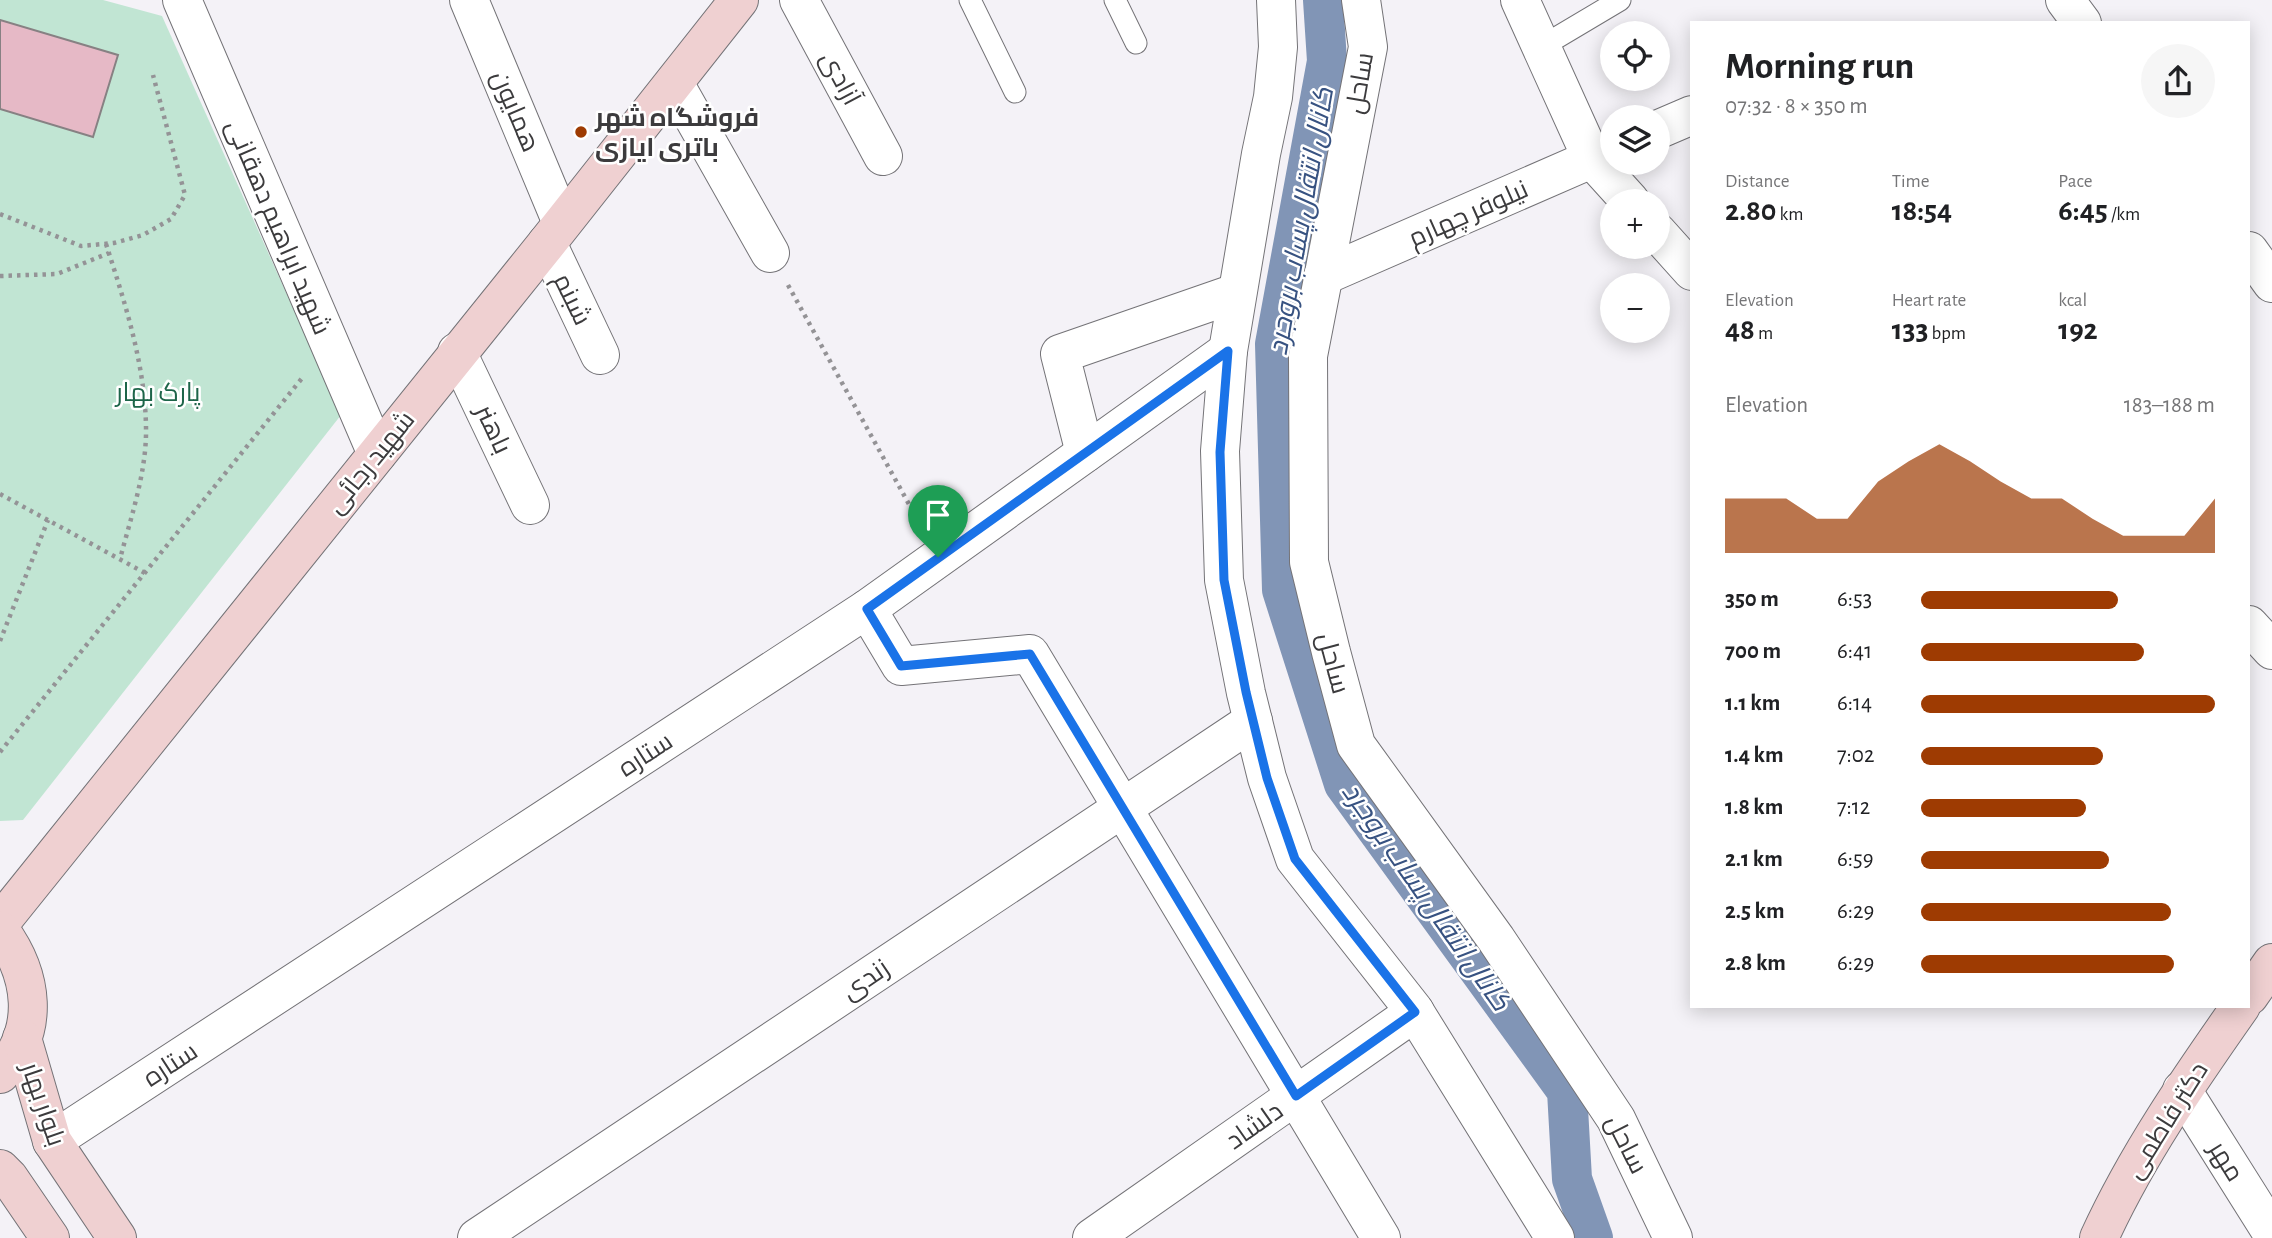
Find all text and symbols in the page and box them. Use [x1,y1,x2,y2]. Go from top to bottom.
map controls [1600,21,1670,343]
button: locate [1600,21,1670,91]
button: share [2141,44,2215,118]
street label: آزادی [814,46,867,110]
text: Morning run [1725,48,1914,86]
street label: ساحل [1342,50,1380,116]
street label: همایون [486,67,544,156]
water label: کانال انتقال پساب بروجرد [1265,85,1342,358]
text: 07:32 · 8 × 350 m [1725,95,1868,118]
place label: فروشگاه شهر باتری ایازی [594,104,759,163]
button: layers [1600,105,1670,175]
street label: شهید ابراهیم دهقانی [217,116,335,340]
marker: فروشگاه شهر باتری ایازی [573,124,589,140]
text: Distance [1725,172,1789,191]
text: Time [1892,172,1930,191]
text: Pace [2058,172,2093,191]
street label: نیلوفر چهارم [1405,176,1534,255]
button: + [1600,189,1670,259]
text: 2.80 [1725,196,1776,226]
text: 18:54 [1892,196,1952,226]
text: 6:45 [2058,196,2108,226]
text: km [1776,205,1803,224]
text: /km [2108,205,2140,224]
street label: شبنم [545,270,596,331]
button: − [1600,273,1670,343]
text: Elevation [1725,291,1794,310]
text: Heart rate [1892,291,1966,310]
text: kcal [2058,291,2087,310]
text: 48 [1725,315,1755,345]
text: 133 [1892,315,1928,345]
text: 192 [2058,315,2098,345]
text: m [1755,324,1773,343]
text: bpm [1928,324,1966,343]
park label: پارک بهار [114,380,200,409]
text: Elevation [1725,394,1808,417]
text: 183–188 m [2124,394,2215,417]
street label: باهنر [469,399,516,458]
street label: شهید رجائی [322,407,421,520]
pin [908,485,968,557]
icon: arrive [919,496,957,534]
text: 350 m [1725,588,1779,611]
text: 6:53 [1837,588,1872,611]
street label: ساحل [1311,630,1354,697]
text: 700 m [1725,640,1781,663]
text: 6:41 [1837,640,1872,663]
text: 1.1 km [1725,692,1780,715]
text: 6:14 [1837,692,1872,715]
street label: ستاره [614,728,678,783]
text: 1.4 km [1725,744,1784,767]
text: 7:02 [1837,744,1874,767]
water label: کانال انتقال پساب بروجرد [1334,778,1515,1018]
text: 1.8 km [1725,796,1783,819]
text: 7:12 [1837,796,1870,819]
text: 2.1 km [1725,848,1783,871]
text: 6:59 [1837,848,1874,871]
text: 2.5 km [1725,900,1784,923]
text: 6:29 [1837,900,1874,923]
text: 2.8 km [1725,952,1786,975]
text: 6:29 [1837,952,1874,975]
street label: زندی [837,955,895,1006]
street label: ستاره [139,1038,203,1093]
street label: بلوار بهار [14,1057,69,1150]
street label: دکتر فاطمی [2121,1058,2215,1184]
street label: دلشاد [1222,1097,1288,1154]
street label: ساحل [1599,1111,1652,1179]
street label: مهر [2201,1135,2248,1187]

